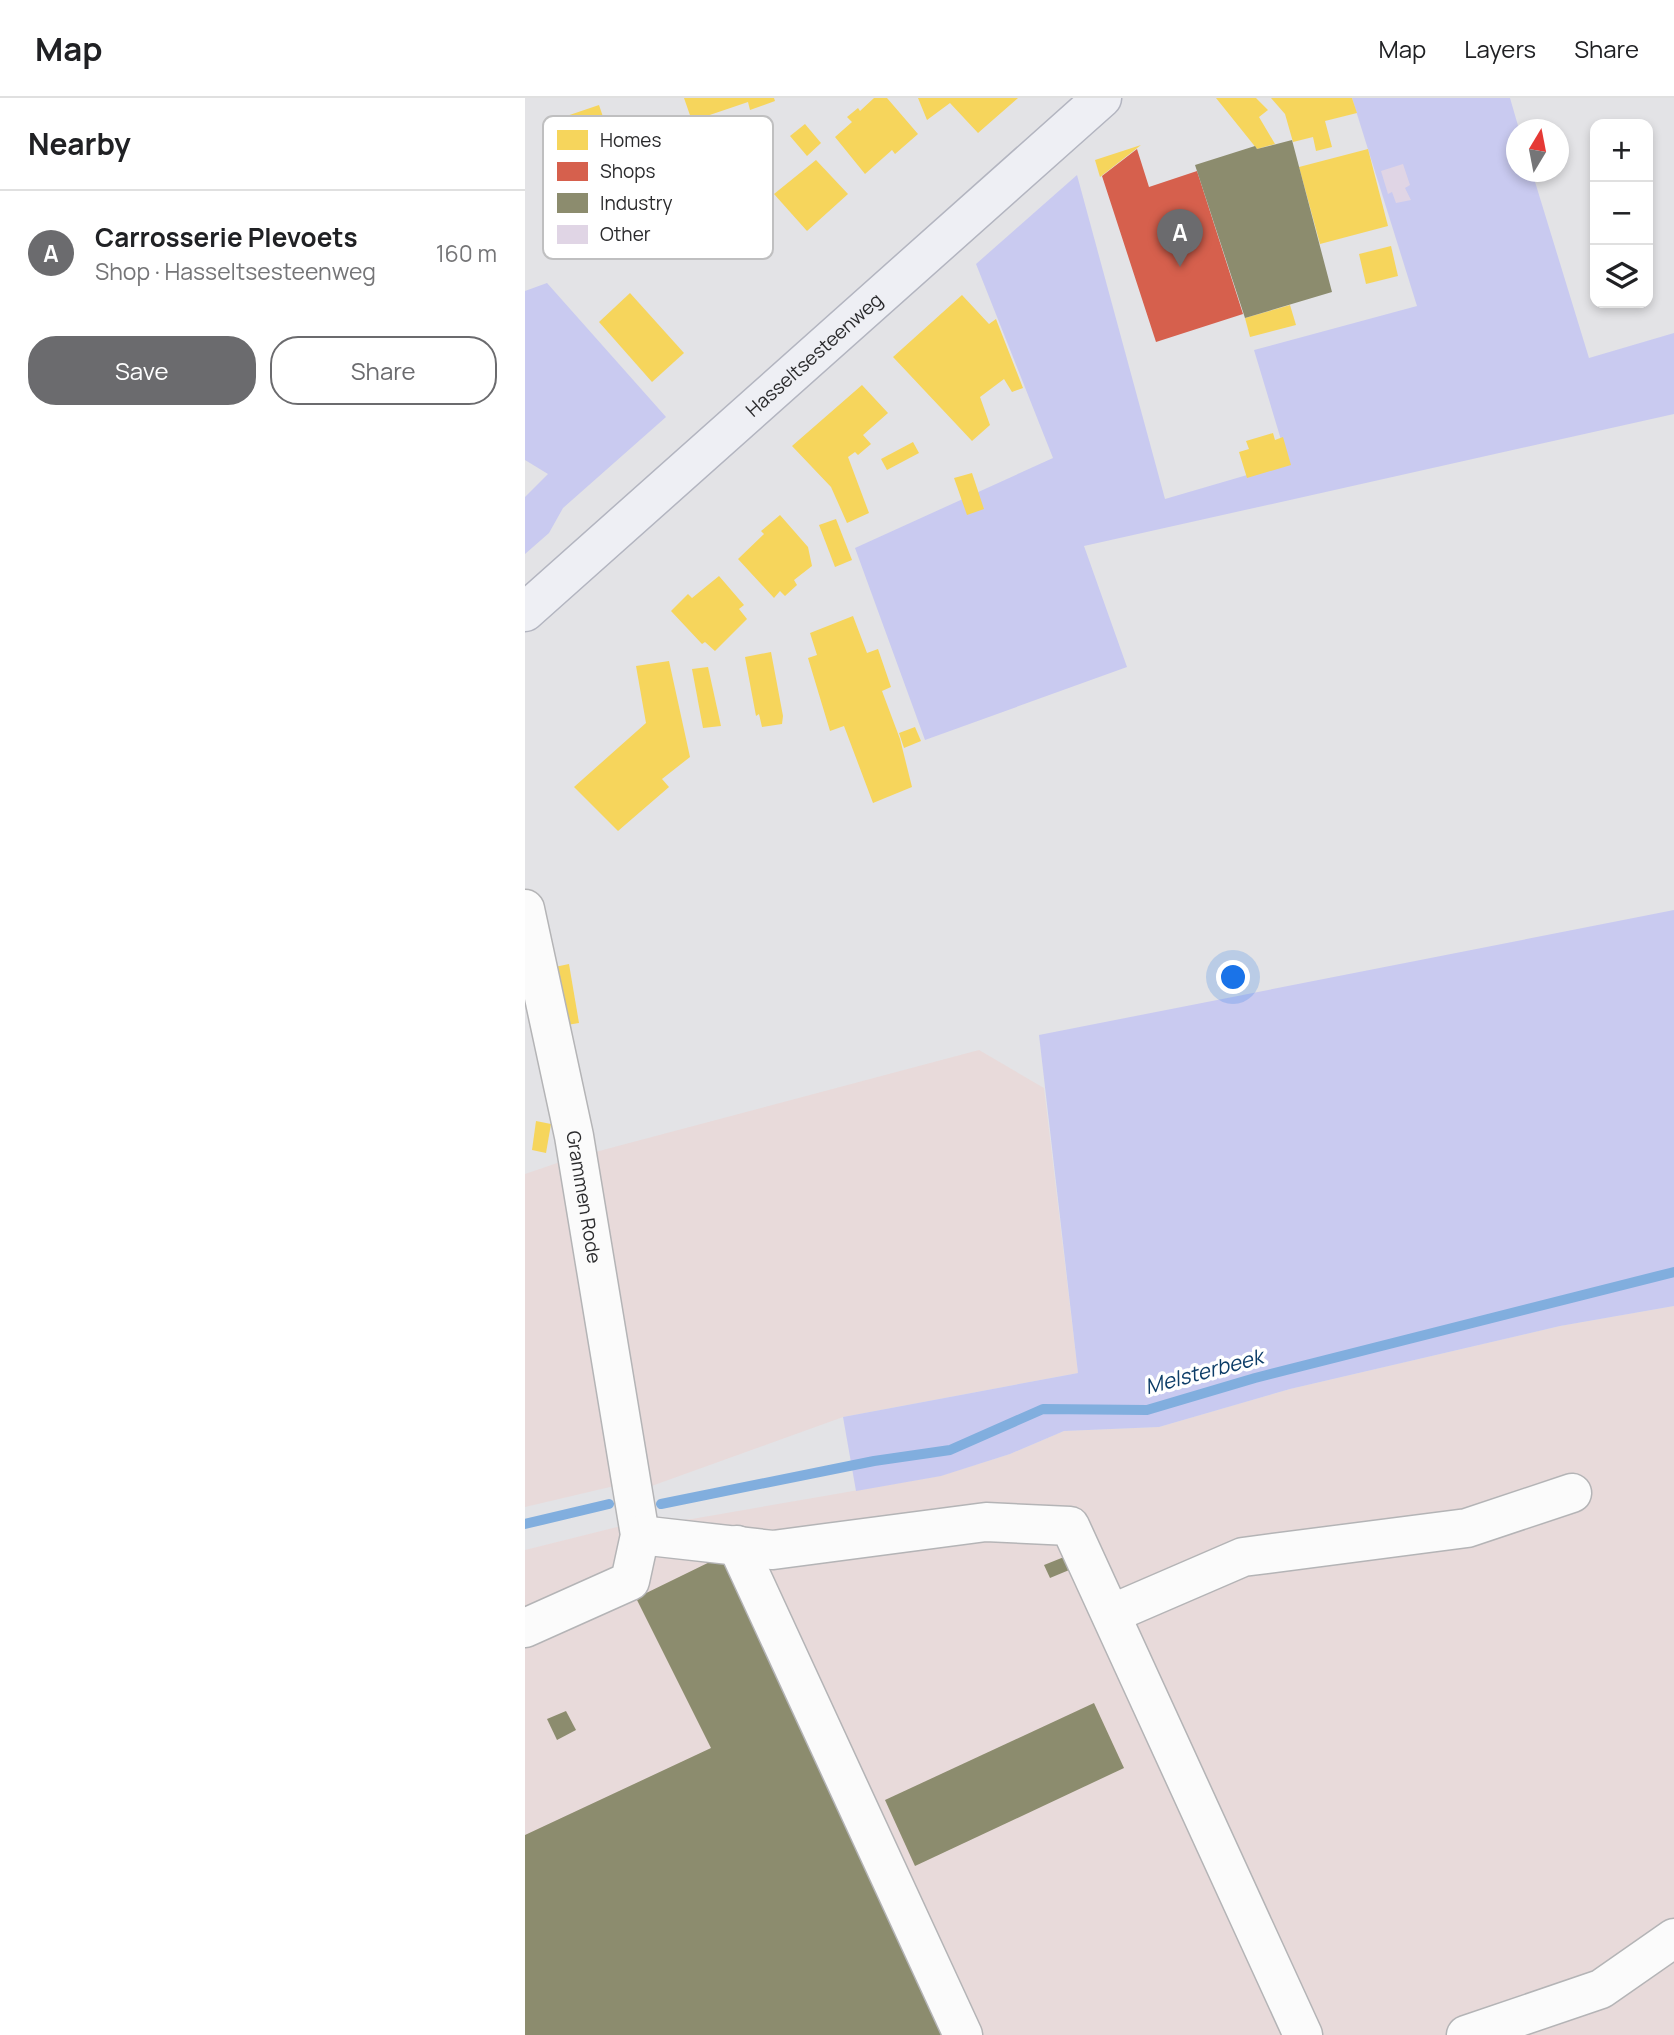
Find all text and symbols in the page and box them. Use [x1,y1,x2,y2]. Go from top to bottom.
text: Map [35,26,103,71]
text: Map [1379,32,1426,65]
text: Layers [1464,32,1536,65]
text: Share [1574,32,1639,65]
legend [543,116,773,259]
north arrow [1506,119,1569,182]
map controls [1590,119,1653,308]
button: + [1590,119,1653,182]
text: Nearby [28,123,131,164]
text: Homes [600,127,661,153]
text: Shops [600,158,655,184]
button: − [1590,182,1653,245]
text: Industry [600,190,673,216]
pin: A [1157,209,1203,267]
text: Carrosserie Plevoets [95,219,358,255]
text: Other [600,221,651,247]
text: A [43,237,59,269]
text: 160 m [436,237,497,269]
button: layers [1590,245,1653,308]
text: Shop · Hasseltsesteenweg [95,255,376,287]
street label: Hasseltsesteenweg [740,287,888,422]
button: Save [28,336,256,405]
button: Share [270,336,497,405]
your location [1216,960,1250,994]
street label: Grammen Rode [560,1129,608,1265]
water label: Melsterbeek [1142,1341,1268,1400]

